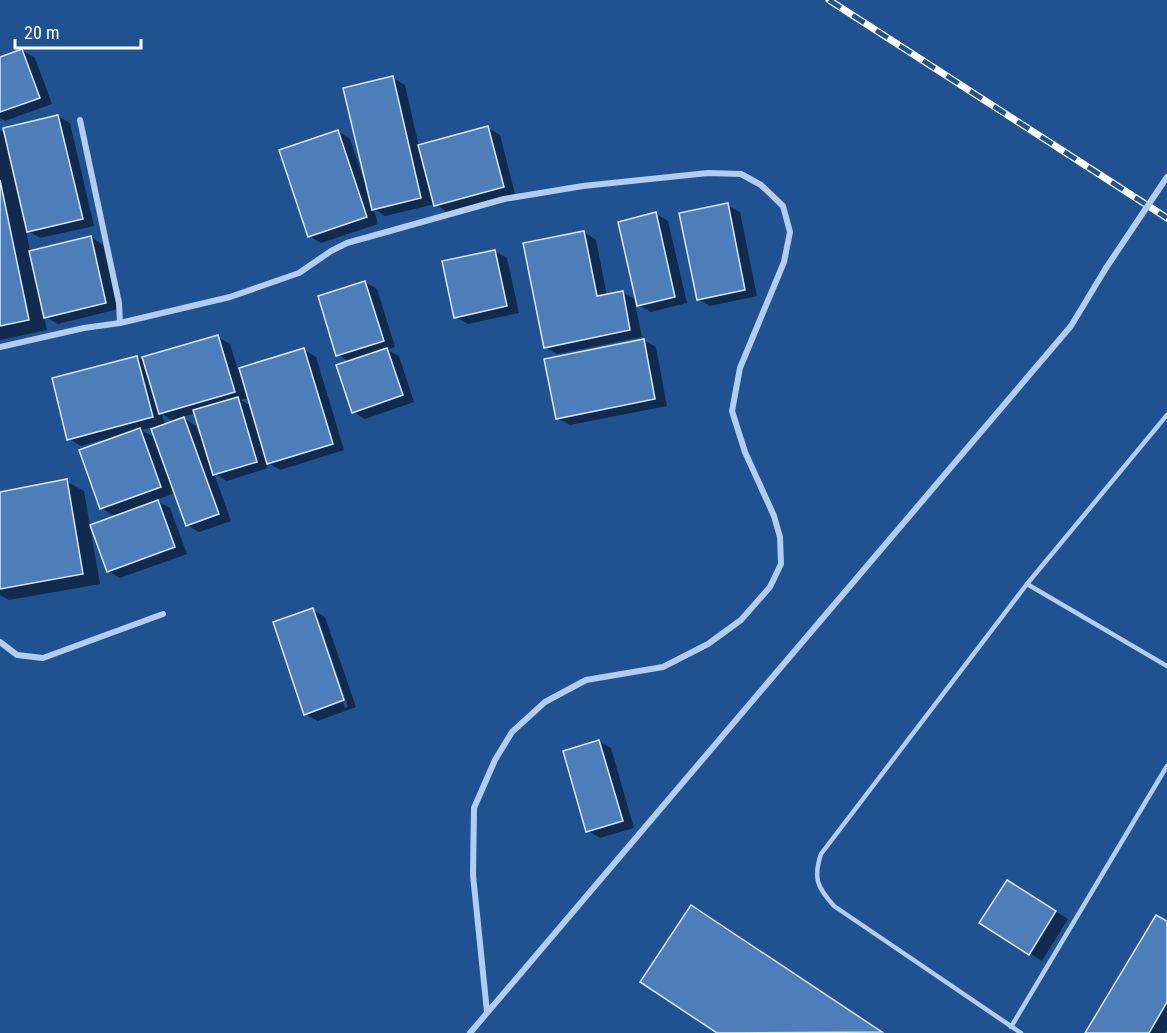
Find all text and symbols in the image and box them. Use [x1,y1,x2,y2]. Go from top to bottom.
scale bar [15,12,141,50]
text: 20 m [24,22,59,43]

